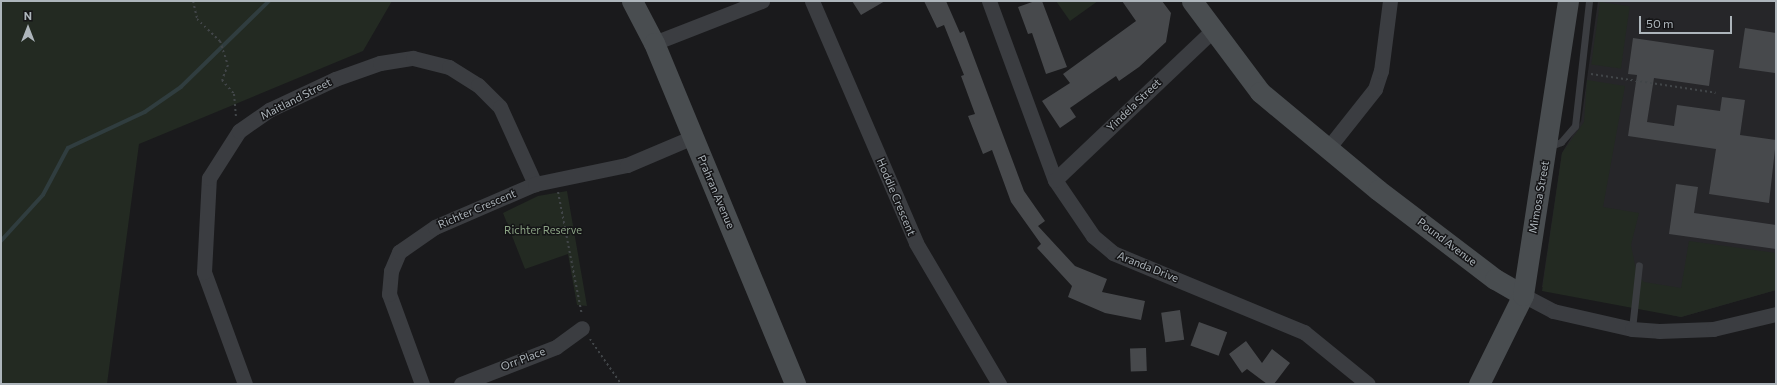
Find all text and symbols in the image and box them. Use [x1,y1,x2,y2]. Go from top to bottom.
north arrow [8,8,48,48]
scale bar [1641,8,1734,34]
text: N [24,9,32,22]
text: 50 m [1646,16,1674,30]
street label: Maitland Street [258,75,334,123]
street label: Yindela Street [1104,76,1164,134]
street label: Prahran Avenue [695,153,737,231]
street label: Hoddle Crescent [874,156,918,238]
street label: Mimosa Street [1526,160,1552,234]
street label: Richter Crescent [436,187,518,231]
street label: Pound Avenue [1415,215,1479,269]
park label: Richter Reserve [504,223,582,237]
street label: Aranda Drive [1116,249,1180,285]
street label: Orr Place [499,344,547,374]

